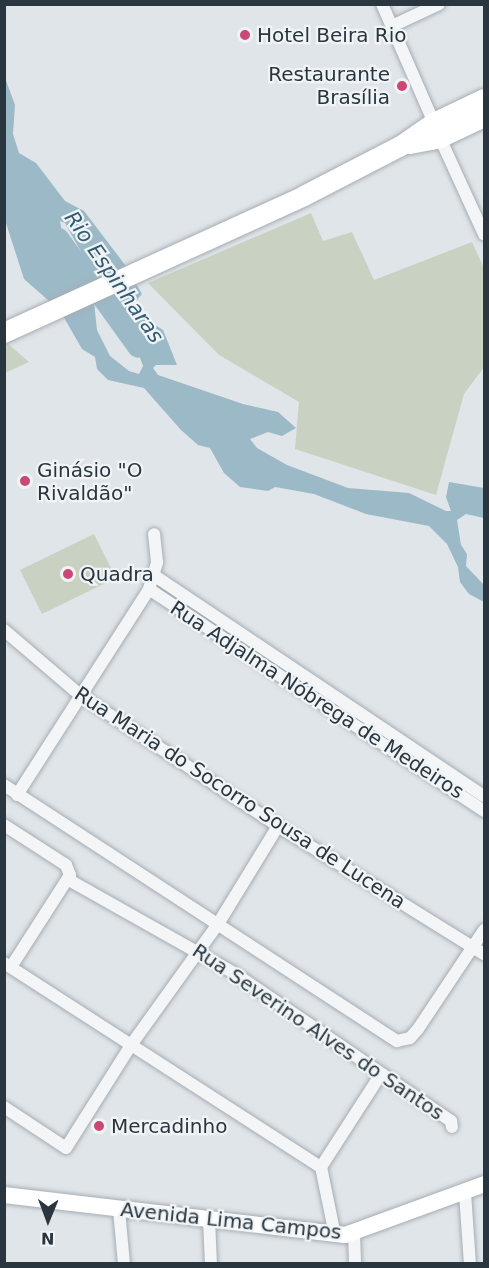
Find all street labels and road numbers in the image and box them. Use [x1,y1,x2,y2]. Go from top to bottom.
street label: Rua Adjalma Nóbrega de Medeiros [166,596,468,804]
street label: Rua Maria do Socorro Sousa de Lucena [70,682,410,914]
street label: Rua Severino Alves do Santos [188,939,448,1125]
street label: Avenida Lima Campos [119,1197,343,1245]

